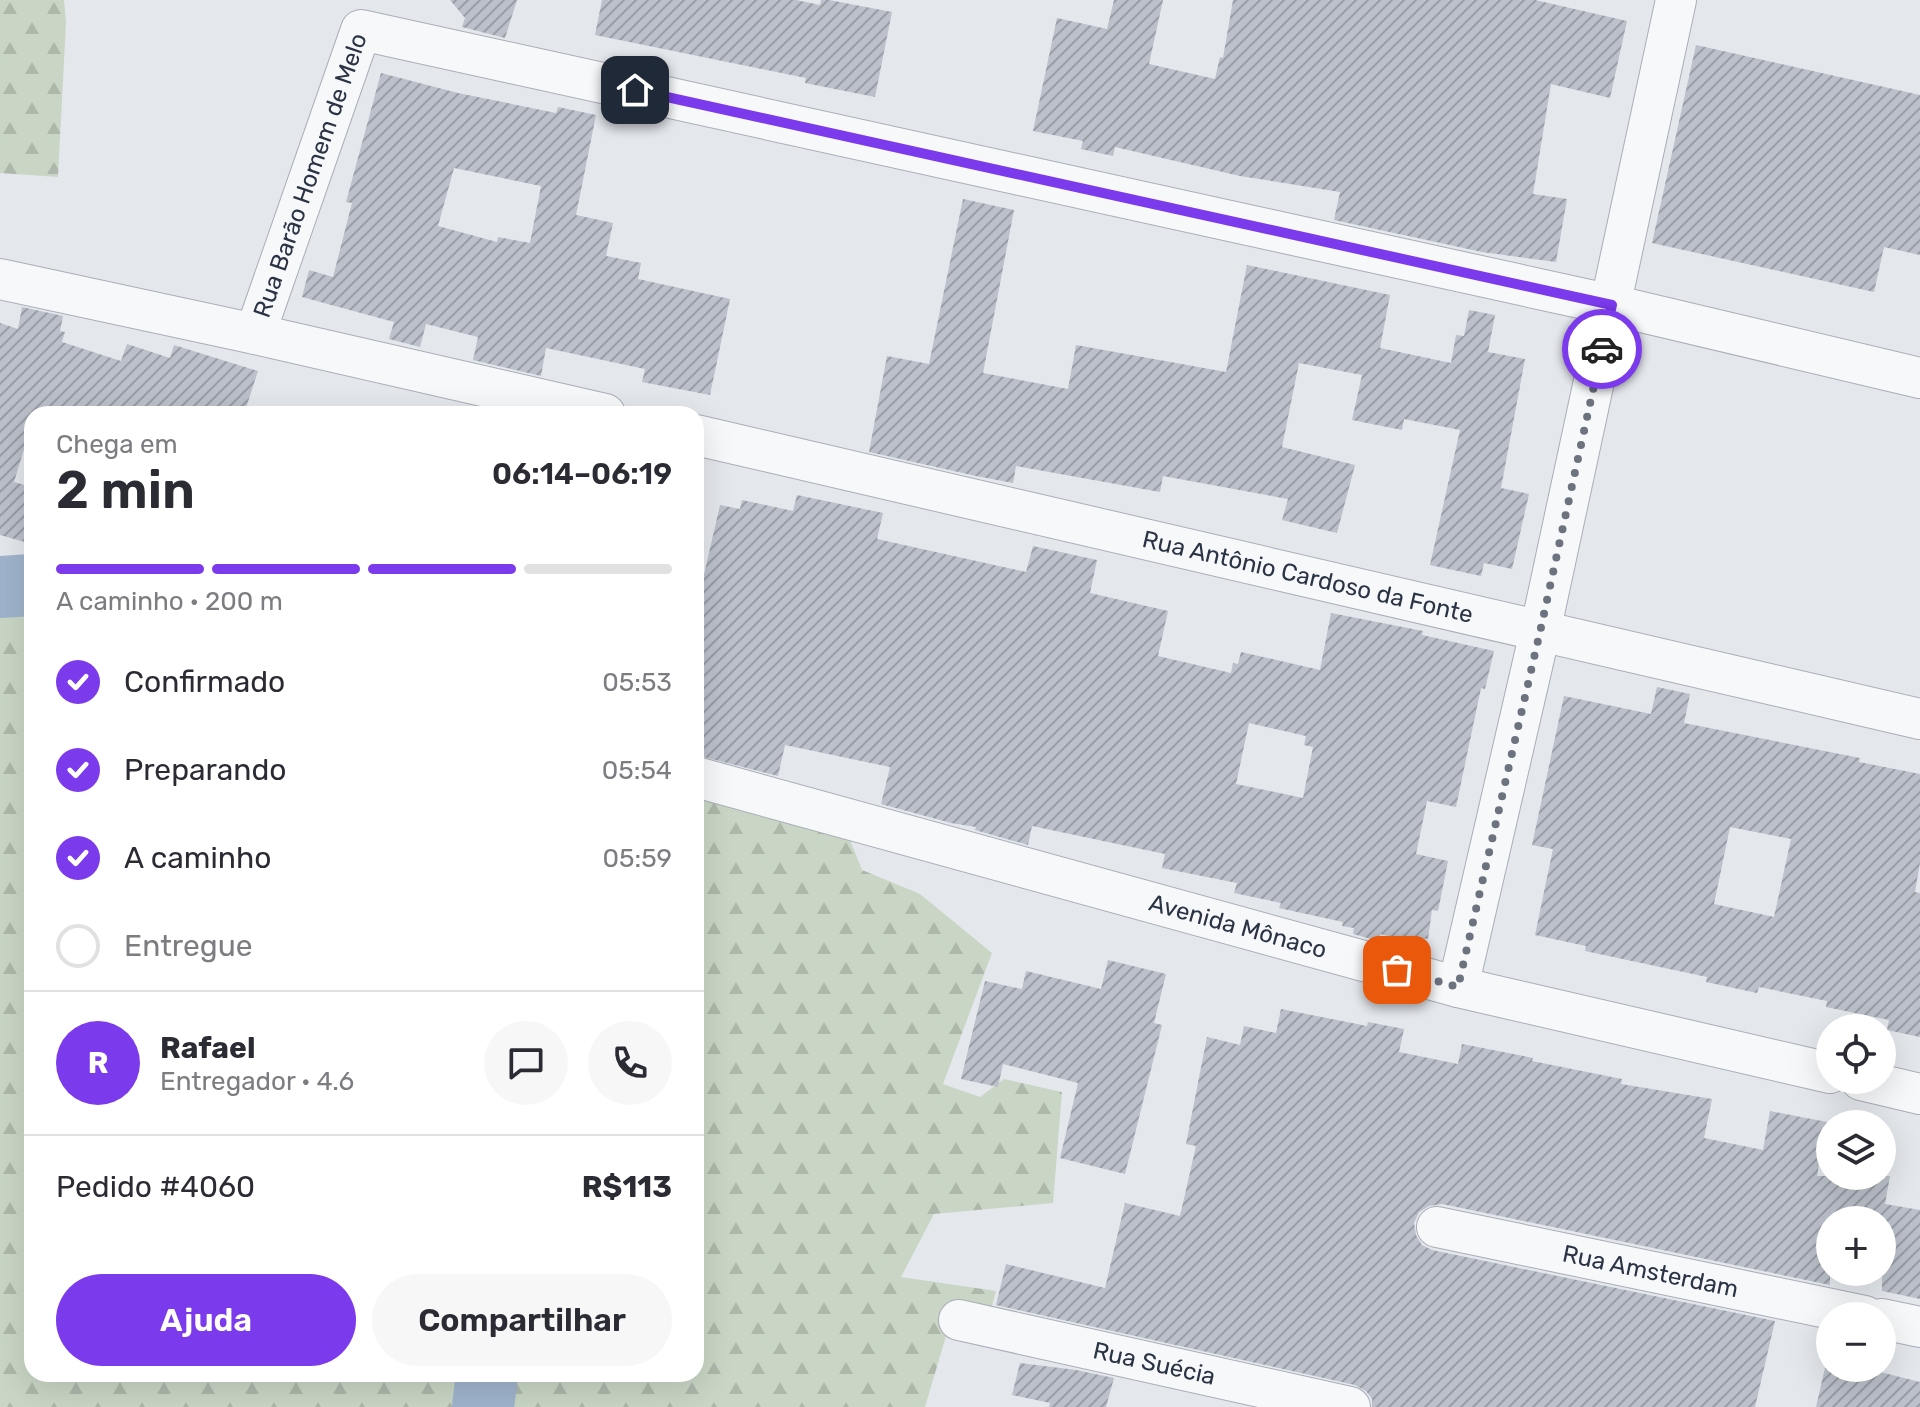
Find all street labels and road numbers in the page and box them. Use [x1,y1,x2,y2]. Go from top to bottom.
street label: Rua Barão Homem de Melo [248,29,373,321]
street label: Rua Antônio Cardoso da Fonte [1140,525,1476,629]
street label: Avenida Mônaco [1146,888,1330,964]
street label: Rua Amsterdam [1560,1239,1741,1303]
street label: Rua Suécia [1090,1336,1218,1391]

